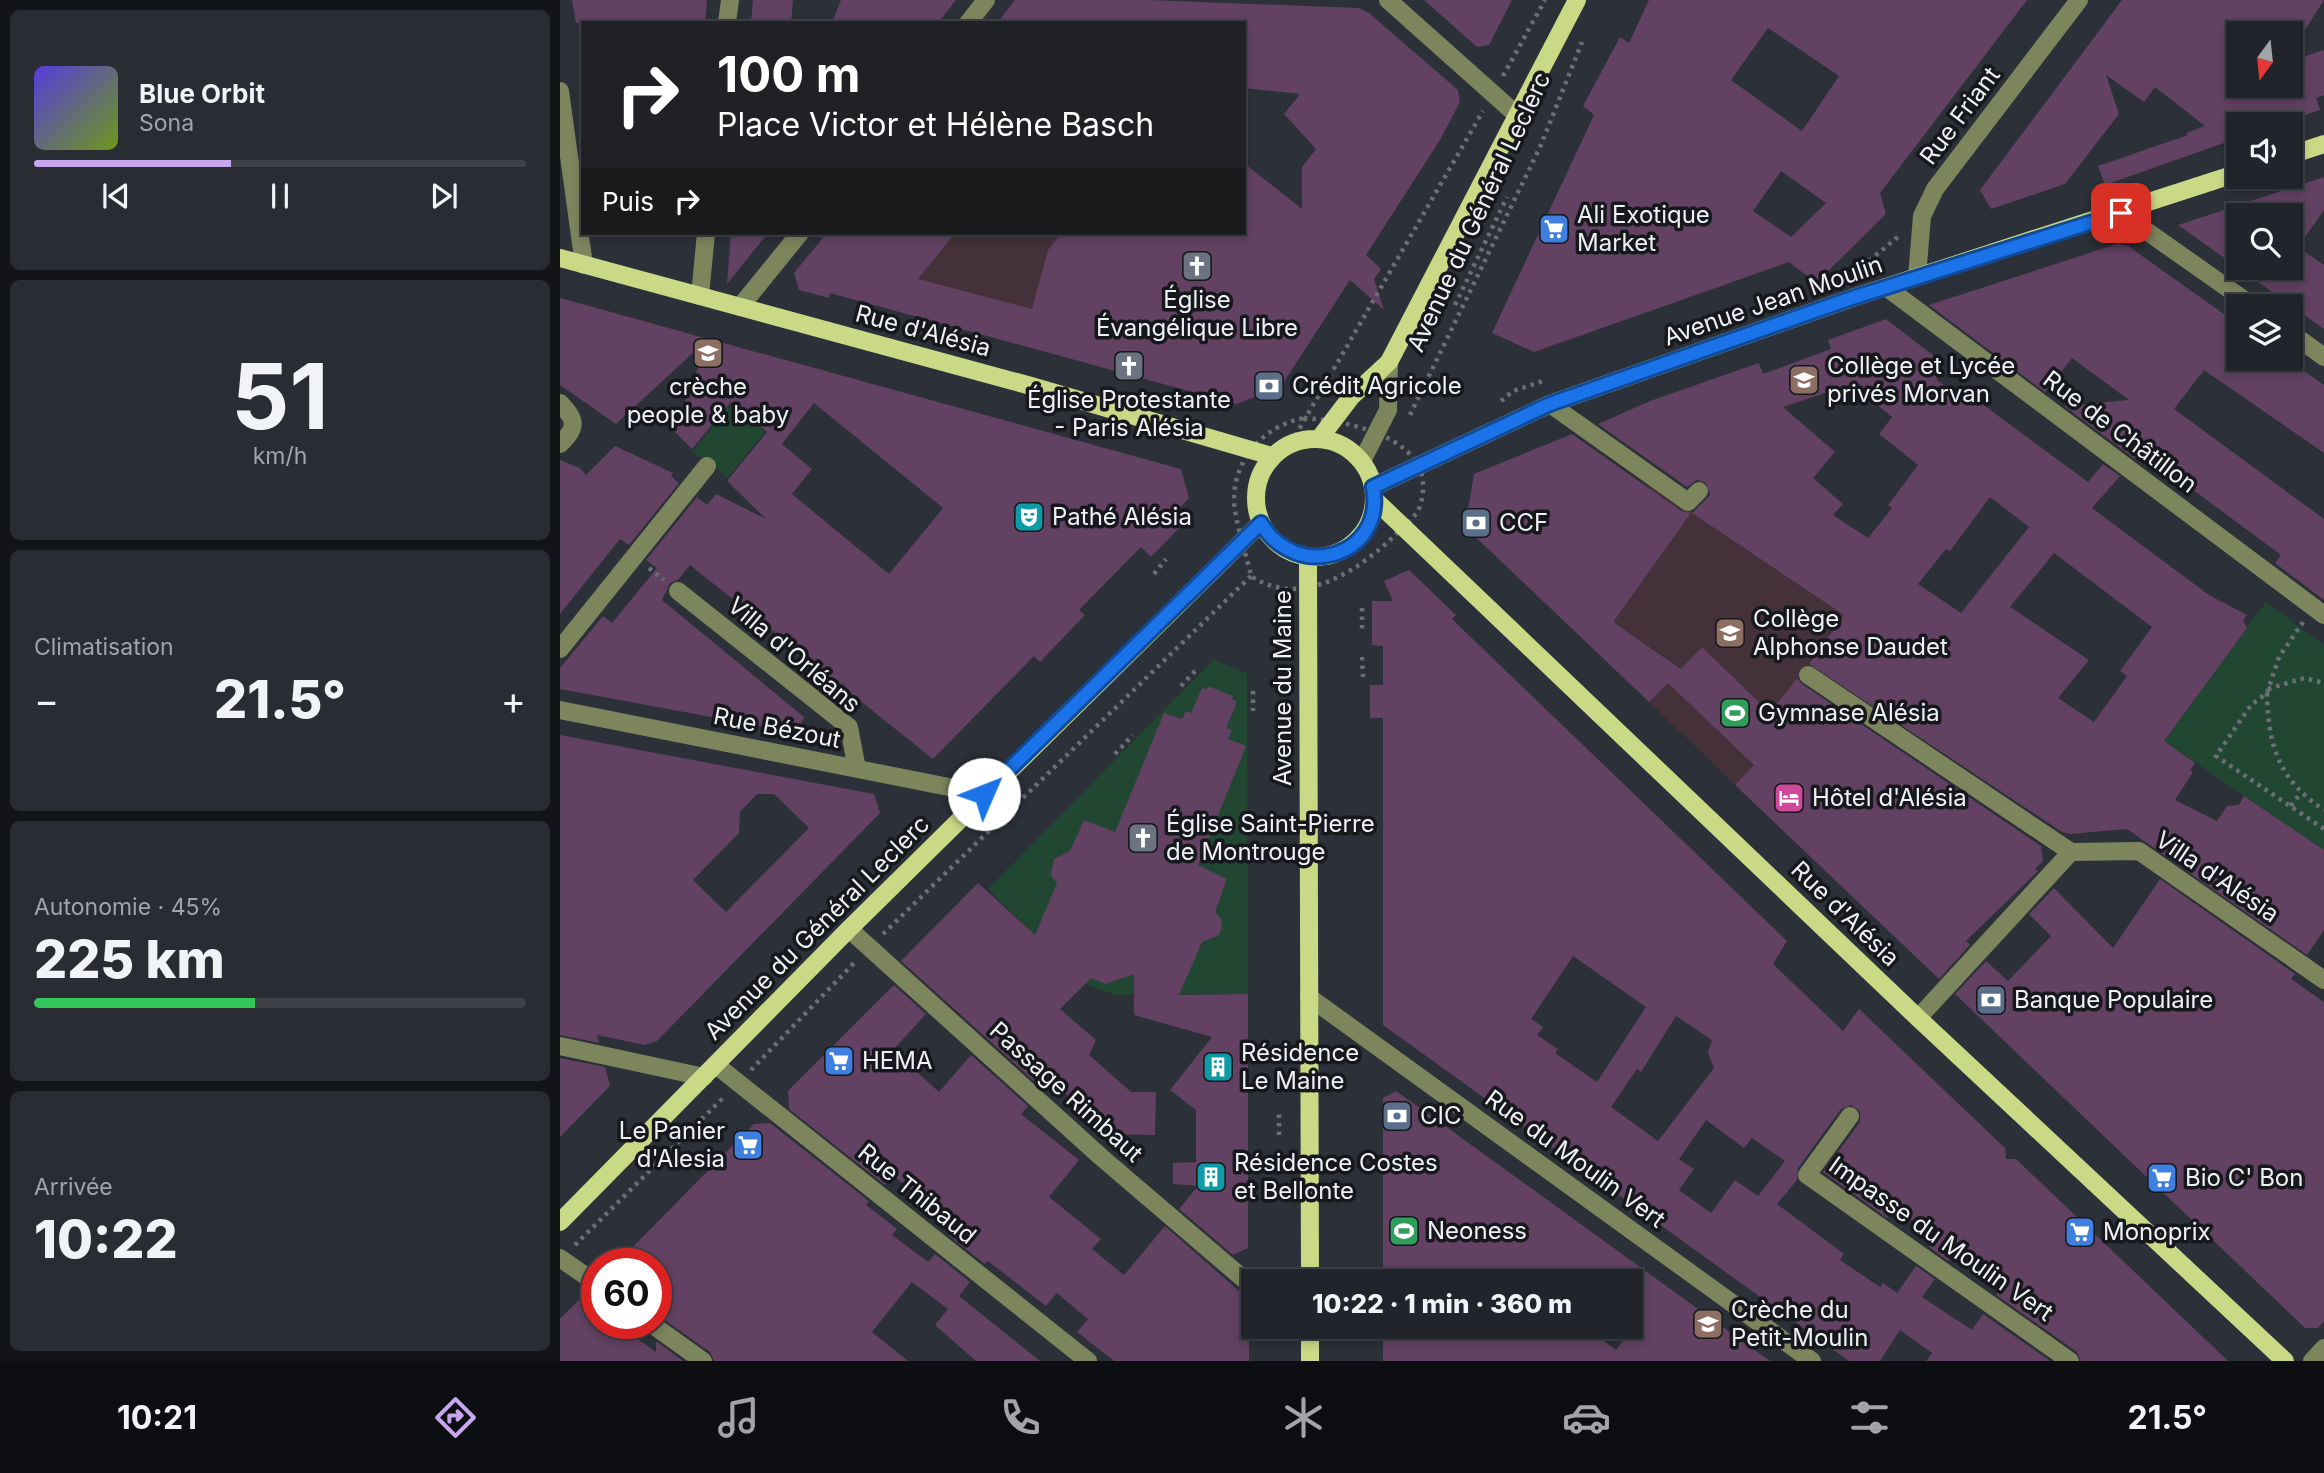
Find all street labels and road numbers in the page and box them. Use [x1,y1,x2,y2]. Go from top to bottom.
street label: Rue Friant [1914,61,2006,170]
street label: Avenue du Général Leclerc [1401,67,1556,356]
street label: Avenue Jean Moulin [1660,249,1886,352]
street label: Rue d'Alésia [852,299,994,362]
street label: Rue de Châtillon [2038,364,2203,499]
street label: Avenue du Maine [1268,590,1297,786]
street label: Villa d'Orléans [722,591,867,719]
street label: Rue Bézout [711,701,843,754]
street label: Avenue du Général Leclerc [698,809,935,1046]
street label: Villa d'Alésia [2150,825,2284,928]
street label: Rue d'Alésia [1785,855,1905,972]
street label: Passage Rimbaut [984,1015,1149,1168]
street label: Rue du Moulin Vert [1480,1084,1671,1234]
street label: Rue Thibaud [853,1137,982,1250]
street label: Impasse du Moulin Vert [1824,1150,2059,1327]

